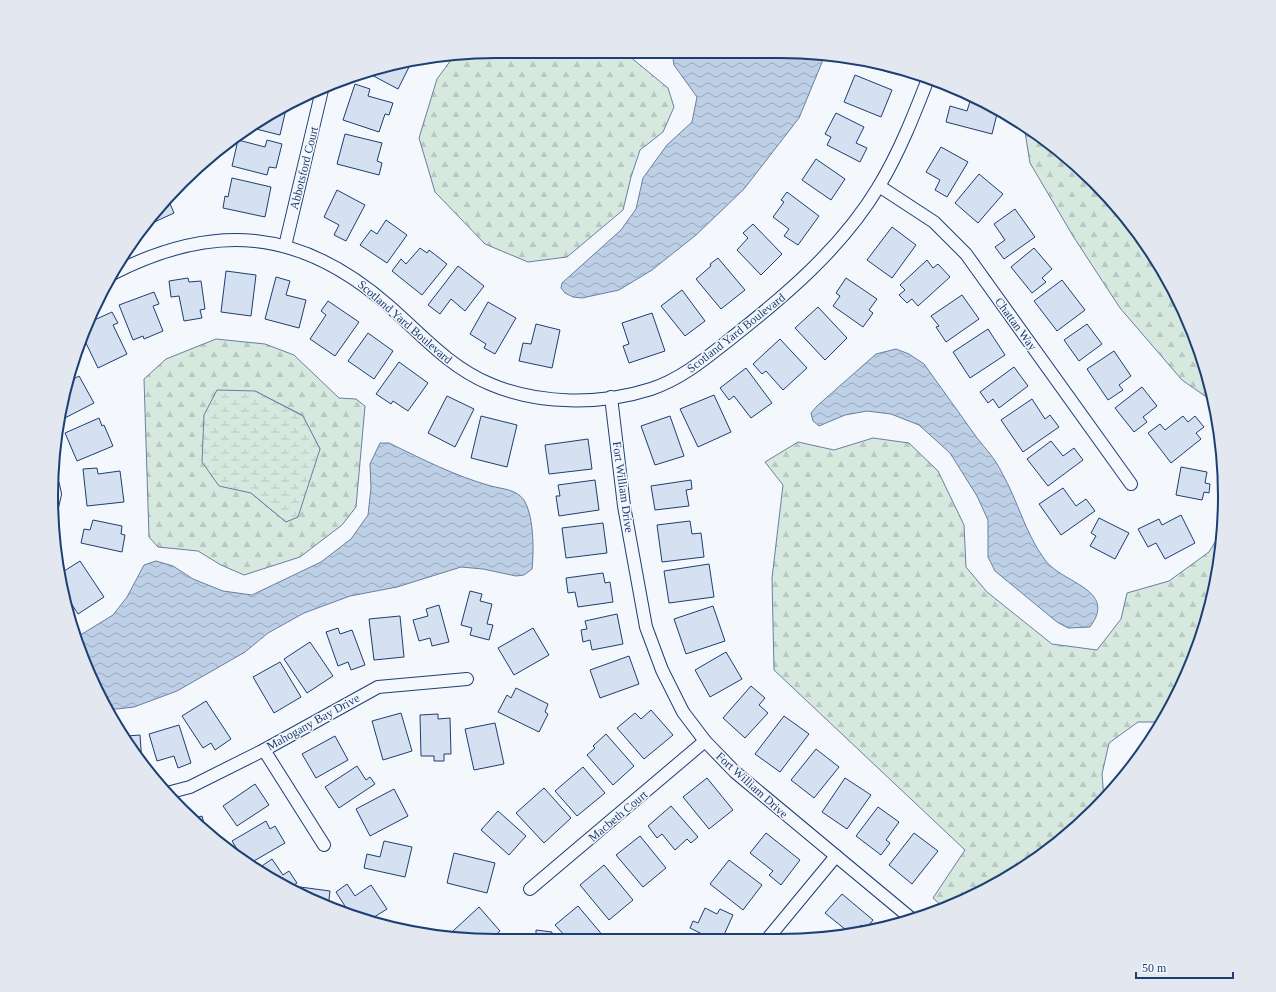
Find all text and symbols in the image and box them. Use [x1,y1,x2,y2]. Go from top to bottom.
street label: Abbotsford Court [287,124,321,211]
street label: Scotland Yard Boulevard [355,277,455,367]
street label: Scotland Yard Boulevard [684,290,788,376]
street label: Chattan Way [992,295,1040,353]
street label: Fort William Drive [610,440,636,534]
street label: Mahogany Bay Drive [264,691,362,753]
street label: Fort William Drive [713,749,791,821]
street label: Macbeth Court [586,787,651,845]
scale bar [1136,954,1233,980]
text: 50 m [1142,961,1167,975]

